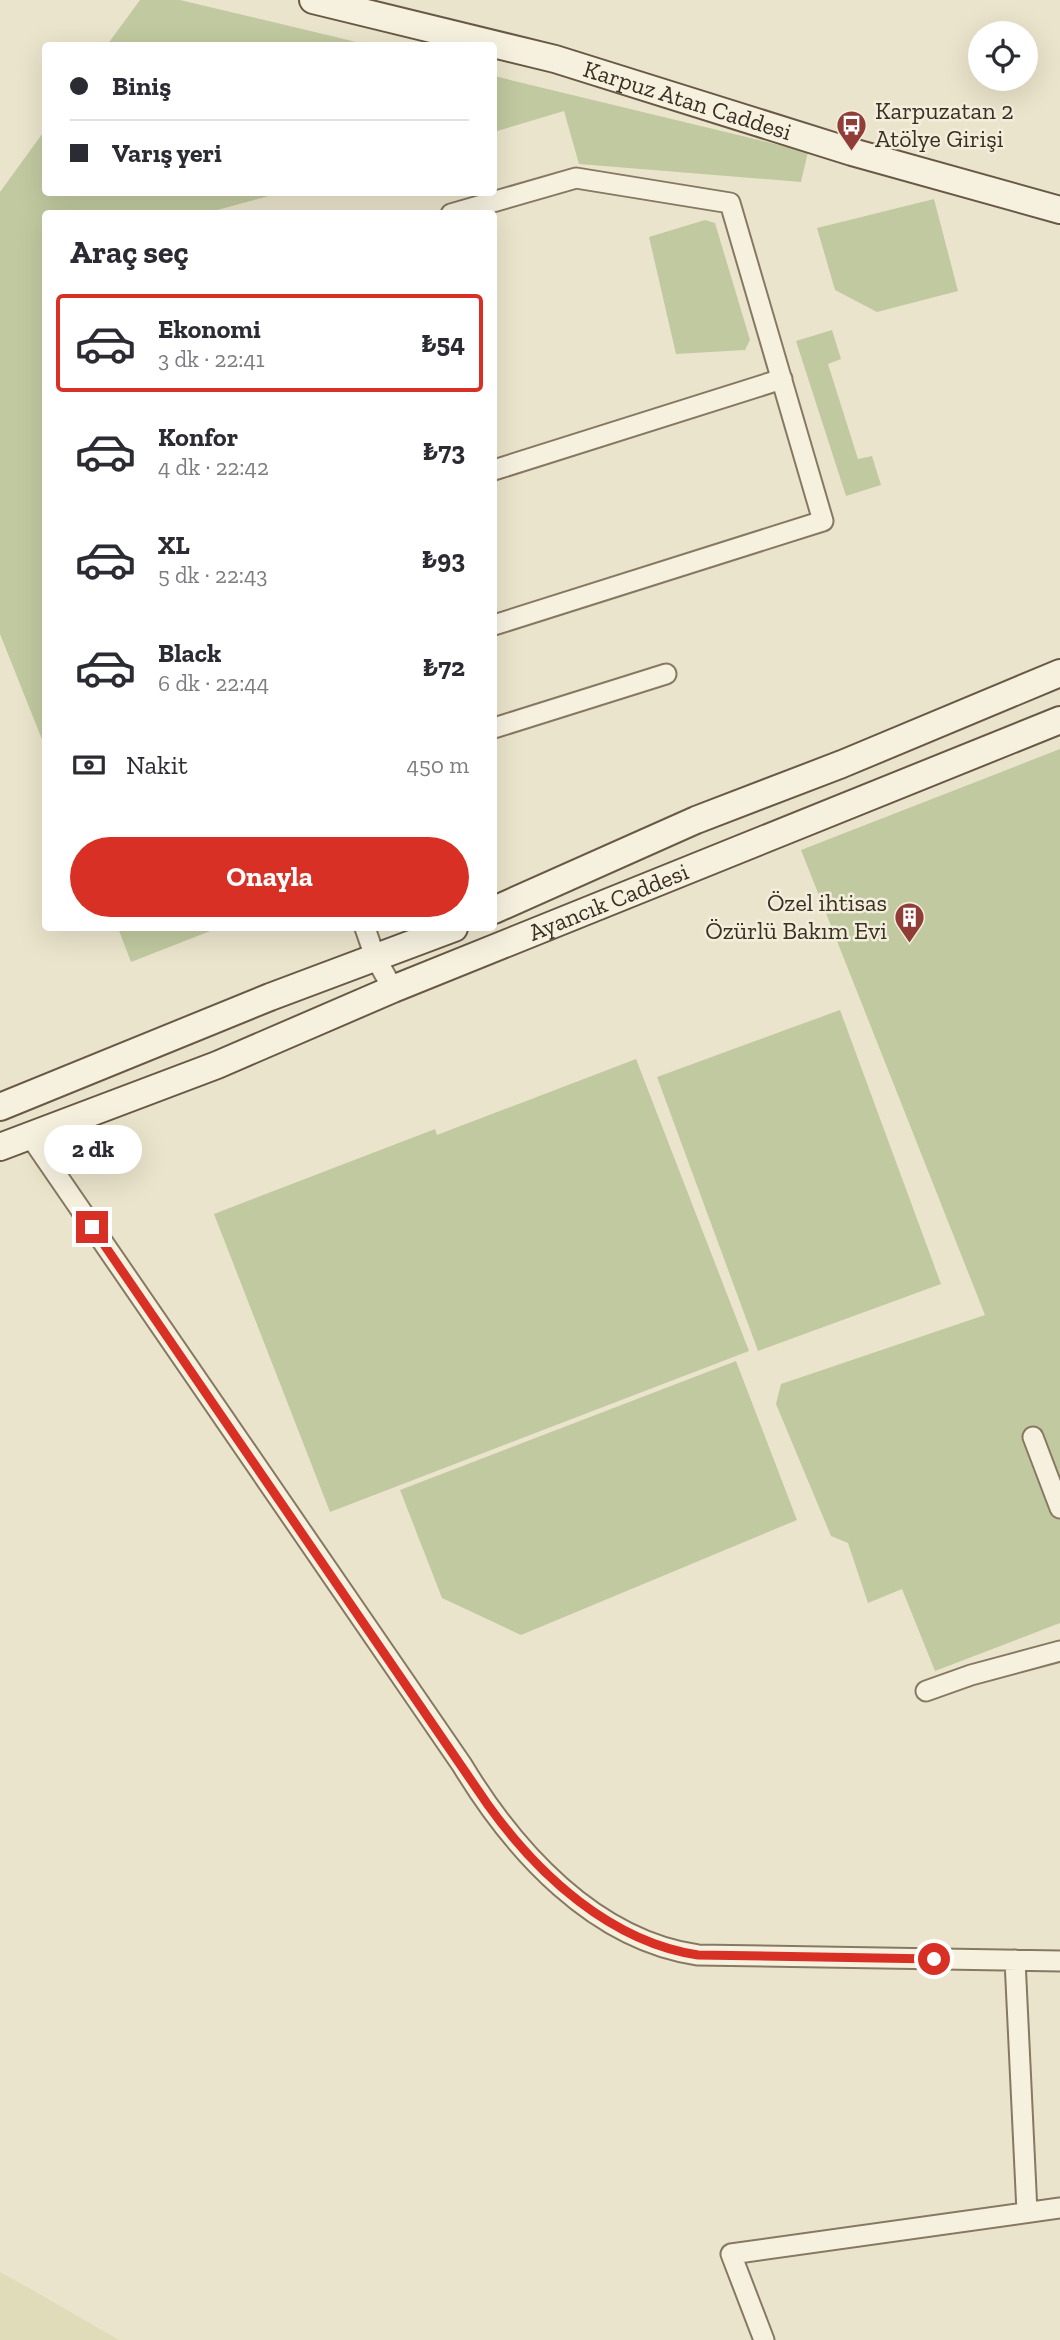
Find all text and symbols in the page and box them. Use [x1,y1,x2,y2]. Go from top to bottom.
map controls [968,21,1038,91]
button: locate [968,21,1038,91]
street label: Karpuz Atan Caddesi [580,54,796,146]
text: Biniş [112,70,171,102]
place label: Karpuzatan 2 Atölye Girişi [875,96,1014,153]
bus stop icon: Karpuzatan 2 Atölye Girişi [835,108,869,152]
text: Varış yeri [112,137,222,169]
text: Araç seç [70,233,189,271]
icon: car [74,312,137,375]
text: Ekonomi [158,313,261,345]
text: ₺54 [421,327,465,359]
text: 3 dk · 22:41 [158,345,265,373]
icon: car [74,420,137,483]
text: Konfor [158,421,238,453]
text: ₺73 [423,435,465,467]
text: 4 dk · 22:42 [158,453,269,481]
icon: car [74,528,137,591]
text: XL [158,529,190,561]
text: ₺93 [422,543,465,575]
text: 5 dk · 22:43 [158,561,268,589]
icon: car [74,636,137,699]
text: Black [158,637,221,669]
text: ₺72 [422,651,465,683]
text: 6 dk · 22:44 [158,669,269,697]
icon: cash [70,746,108,784]
text: Nakit [126,749,188,781]
text: 450 m [407,751,469,779]
button: Onayla [70,837,469,917]
street label: Ayancık Caddesi [524,856,693,947]
place label: Özel ihtisas Özürlü Bakım Evi [705,888,887,945]
building icon: Özel ihtisas Özürlü Bakım Evi [893,900,927,944]
callout: 2 dk [43,1126,141,1174]
text: 2 dk [72,1135,114,1163]
route end [76,1211,108,1243]
route start [918,1943,950,1975]

